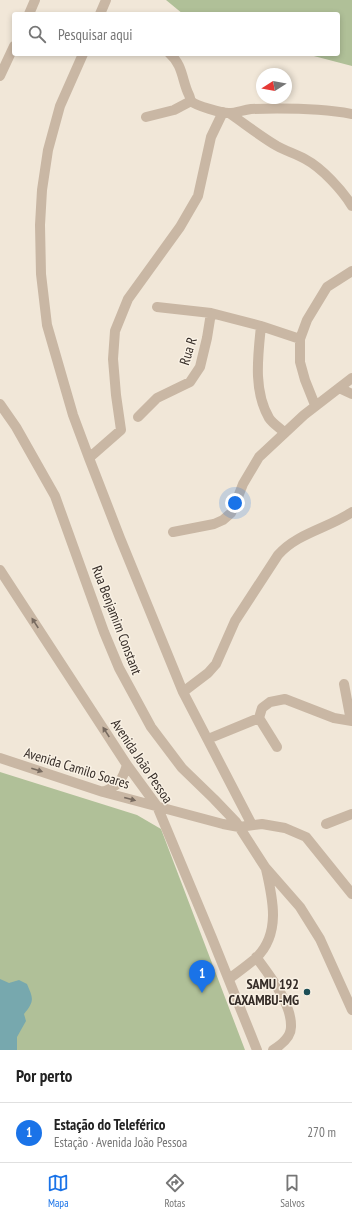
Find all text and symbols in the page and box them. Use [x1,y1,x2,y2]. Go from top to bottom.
search box [12,12,340,56]
icon: search [26,23,48,45]
text: Pesquisar aqui [58,25,132,44]
north arrow [256,68,292,104]
street label: Rua R [175,335,201,367]
your location [225,493,245,513]
street label: Rua Benjamim Constant [88,563,146,677]
one-way arrow [31,618,38,629]
street label: Avenida João Pessoa [107,715,177,807]
one-way arrow [102,727,110,738]
street label: Avenida Camilo Soares [22,743,132,793]
one-way arrow [31,767,43,773]
one-way arrow [124,796,136,802]
pin: 1 [189,960,215,993]
place label: SAMU 192 CAXAMBU-MG [229,975,299,1009]
marker: SAMU 192 CAXAMBU-MG [302,987,312,997]
text: Por perto [16,1065,72,1087]
text: Estação do Teleférico [54,1115,165,1134]
text: 1 [26,1124,32,1141]
text: 270 m [307,1124,336,1141]
text: Estação · Avenida João Pessoa [54,1134,187,1151]
tab: Mapa [47,1172,69,1210]
tab: Rotas [164,1172,186,1210]
tab: Salvos [280,1172,305,1210]

